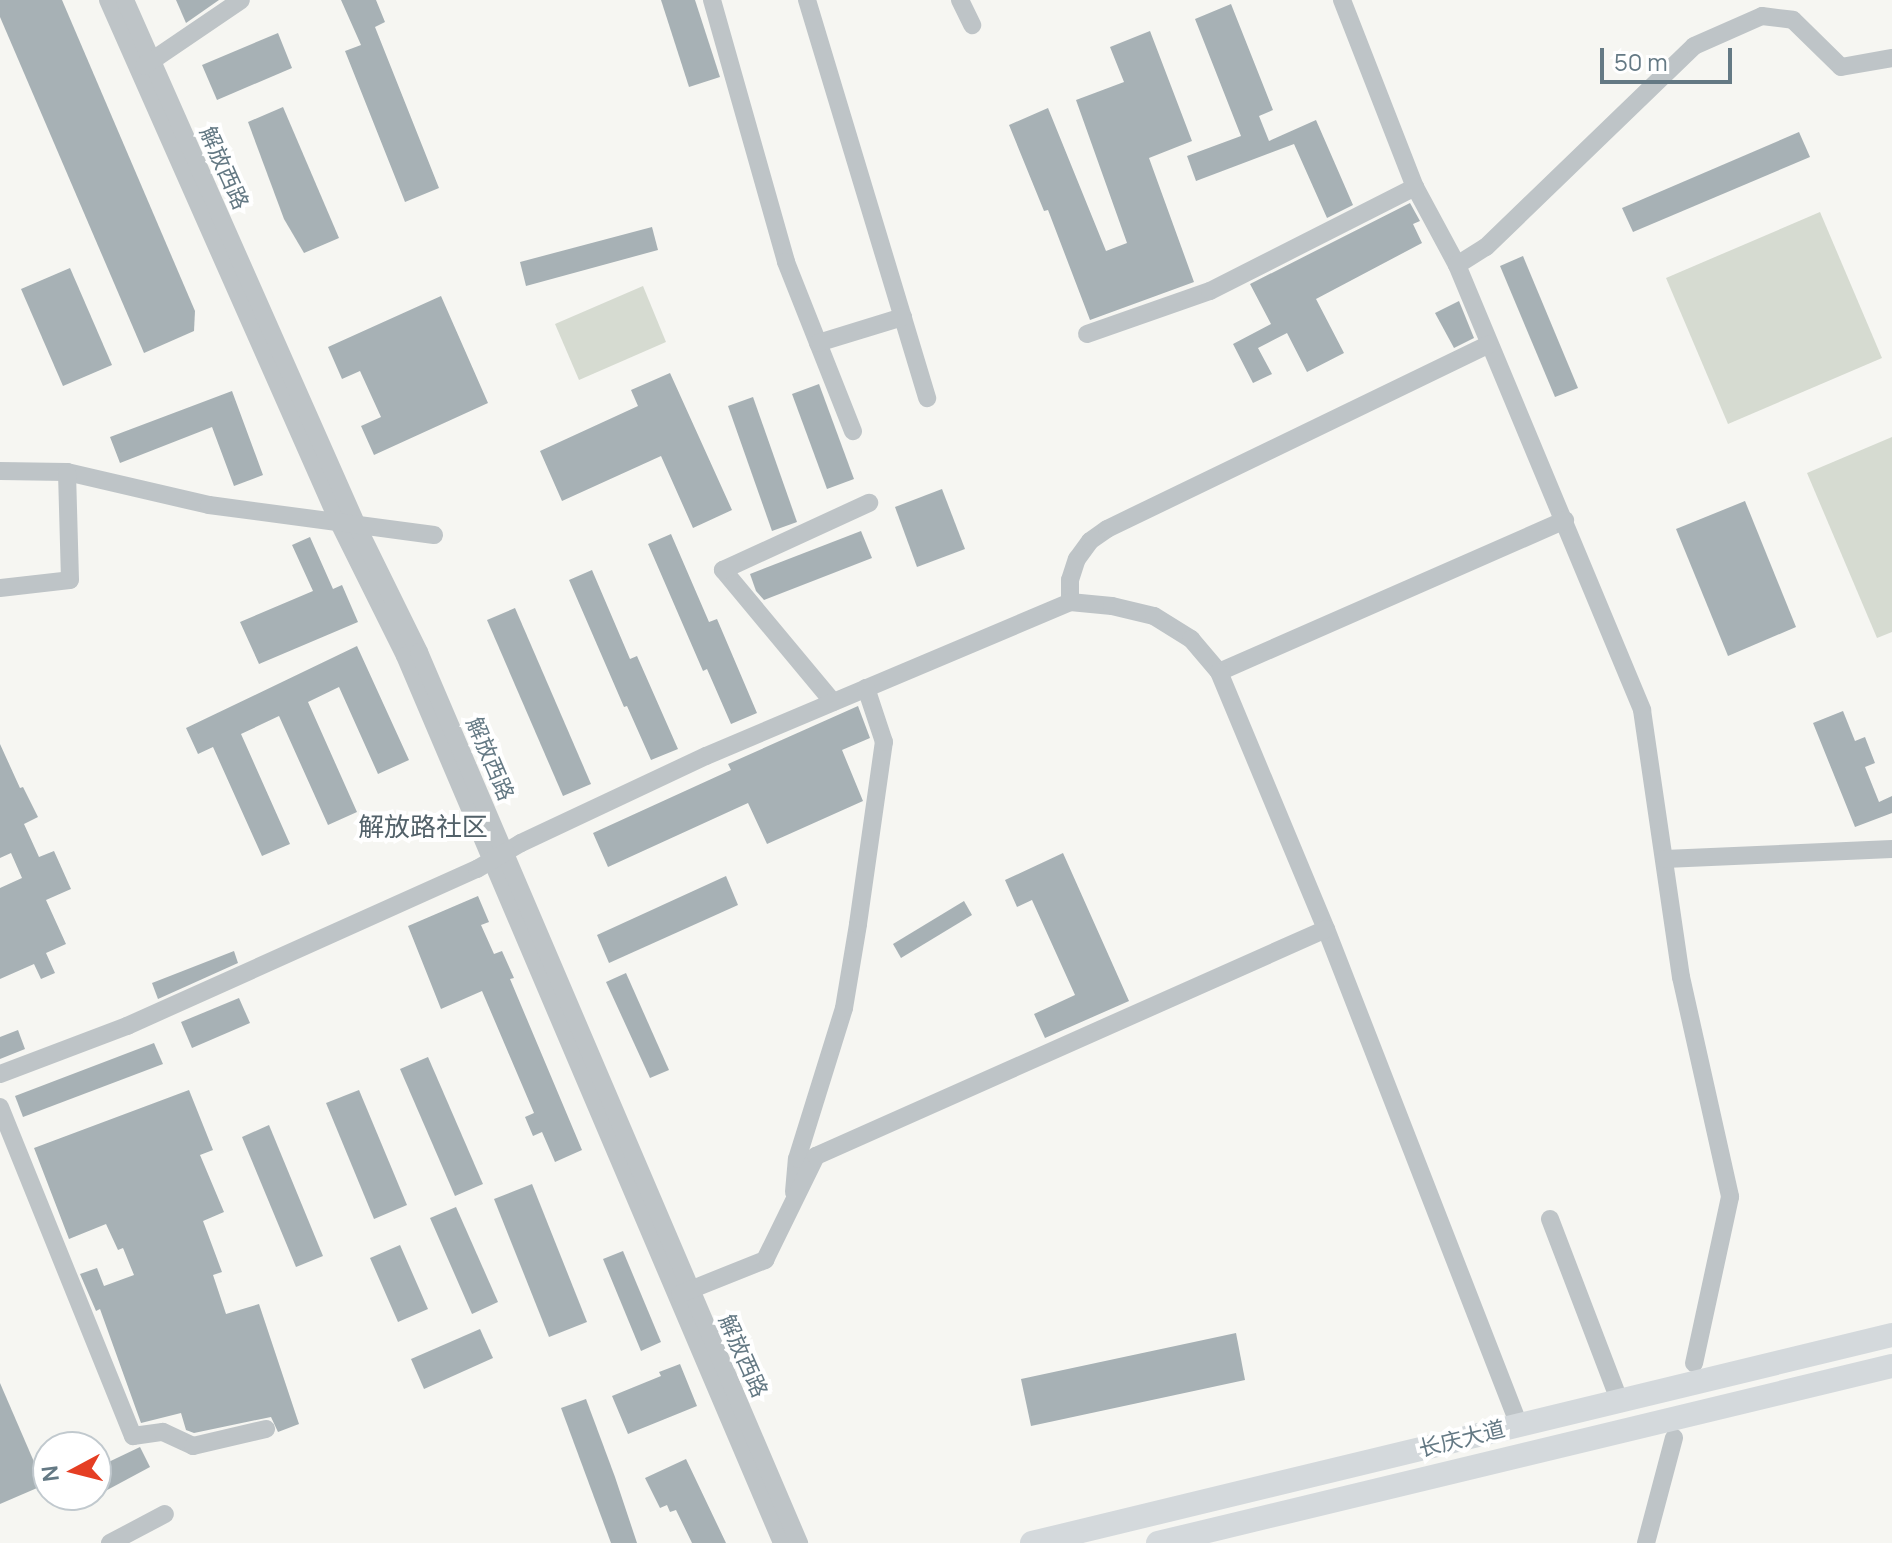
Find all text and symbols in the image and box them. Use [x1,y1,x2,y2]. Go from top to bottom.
scale bar [1604,32,1736,82]
text: 50 m [1614,45,1668,78]
street label: 解放西路 [194,122,254,214]
street label: 解放西路 [461,713,519,805]
district label: 解放路社区 [358,811,488,843]
street label: 解放西路 [713,1310,773,1402]
street label: 长庆大道 [1416,1416,1508,1462]
north arrow [32,1431,112,1511]
text: N [34,1464,66,1483]

